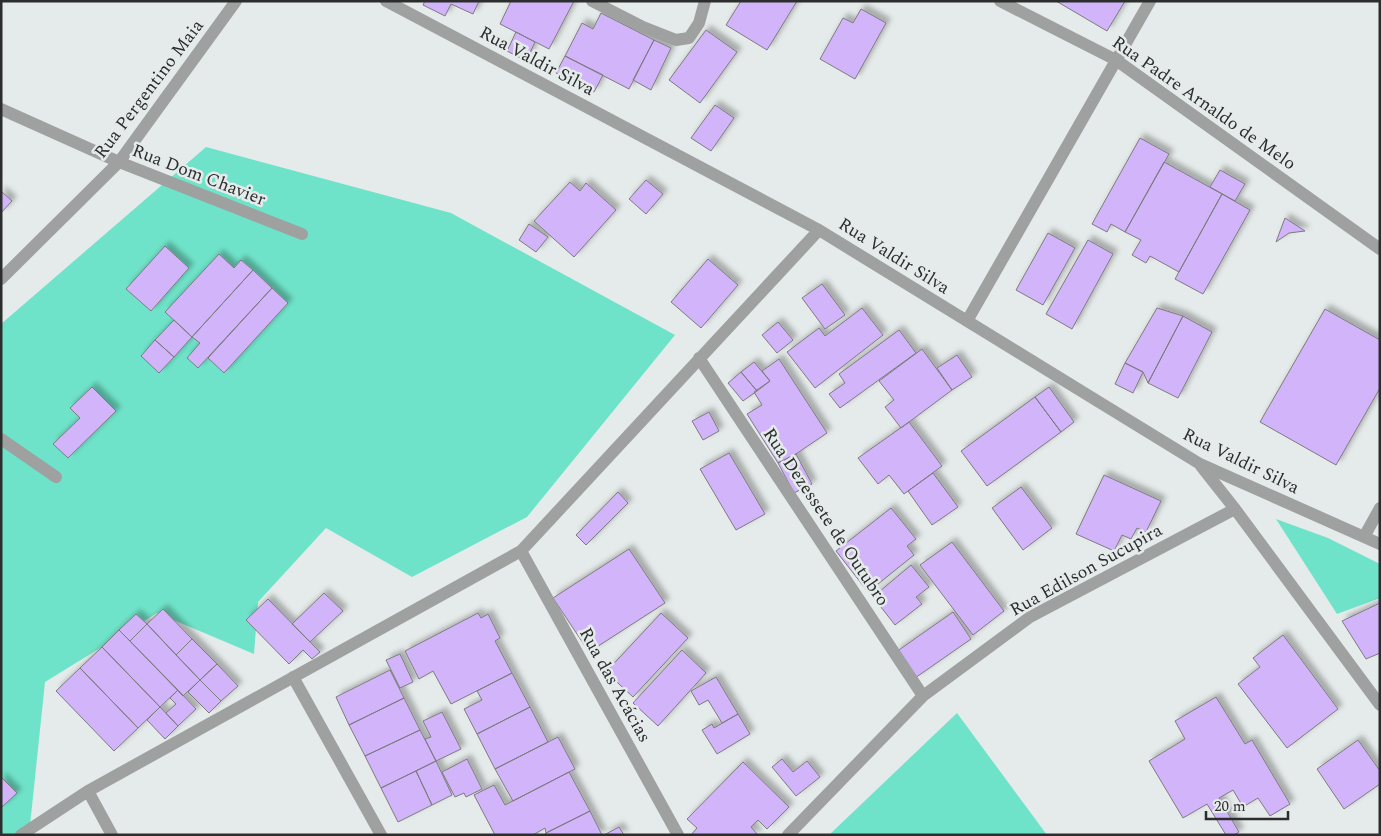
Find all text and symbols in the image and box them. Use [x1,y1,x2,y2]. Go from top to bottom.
street label: Rua Pergentino Maia [88,14,211,164]
street label: Rua Valdir Silva [475,19,600,103]
street label: Rua Padre Arnaldo de Melo [1106,29,1302,177]
street label: Rua Dom Chavier [128,137,270,213]
street label: Rua Valdir Silva [833,211,955,301]
street label: Rua Valdir Silva [1178,421,1304,501]
street label: Rua Dezessete de Outubro [756,422,896,612]
street label: Rua Edilson Sucupira [1005,517,1167,623]
street label: Rua das Acácias [572,623,658,747]
scale bar [1206,788,1288,820]
text: 20 m [1214,795,1246,818]

